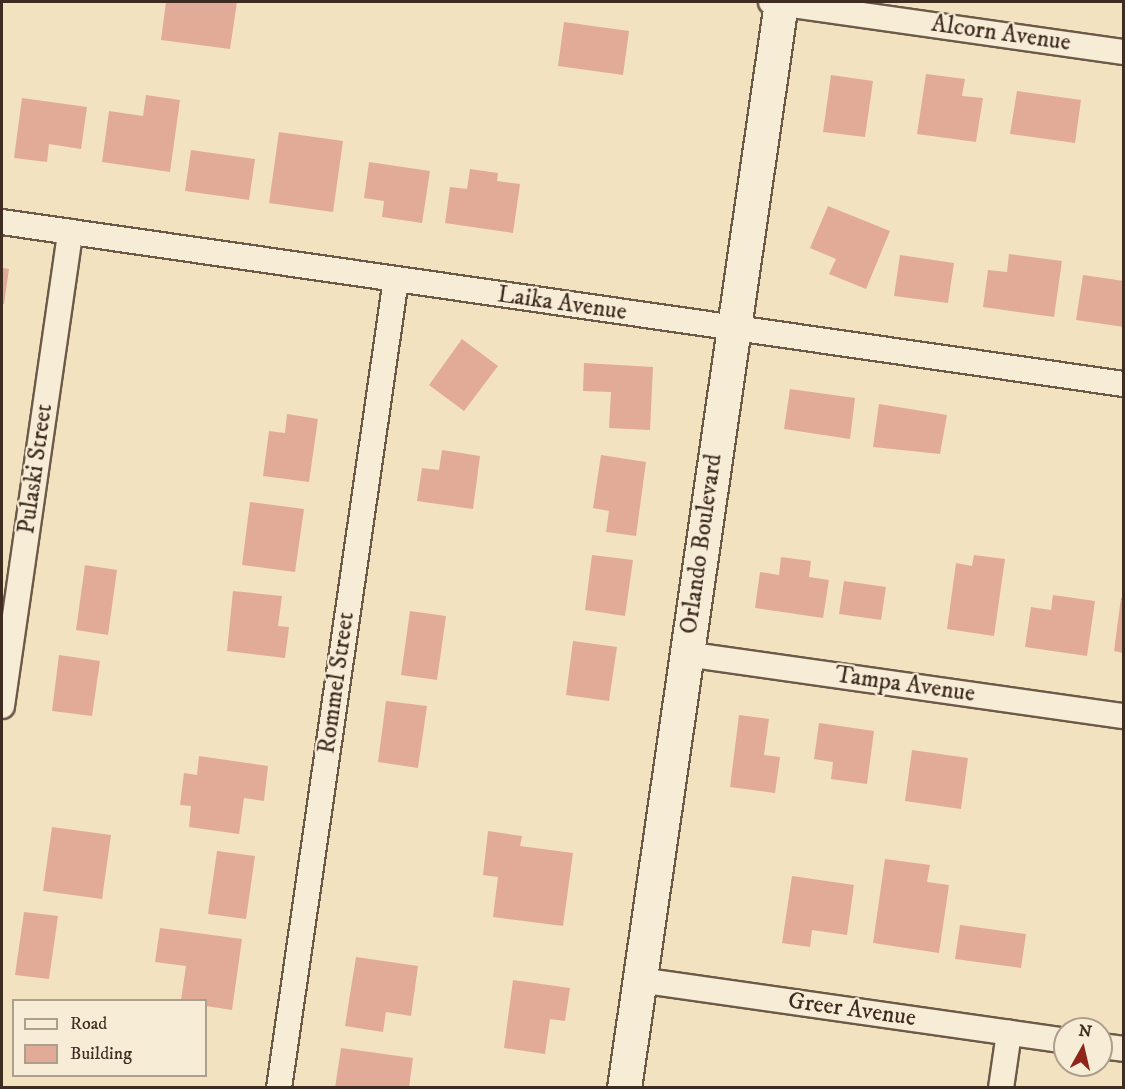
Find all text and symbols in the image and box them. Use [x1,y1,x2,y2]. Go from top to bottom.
street label: Alcorn Avenue [930,10,1072,58]
street label: Laika Avenue [496,281,628,327]
street label: Pulaski Street [13,402,59,536]
street label: Orlando Boulevard [675,452,729,636]
street label: Rommel Street [313,610,361,756]
street label: Tampa Avenue [833,661,977,709]
street label: Greer Avenue [786,987,918,1033]
legend [12,999,207,1077]
text: Road [70,1013,107,1035]
north arrow [1053,1017,1113,1077]
text: N [1077,1020,1093,1042]
text: Building [70,1043,132,1065]

